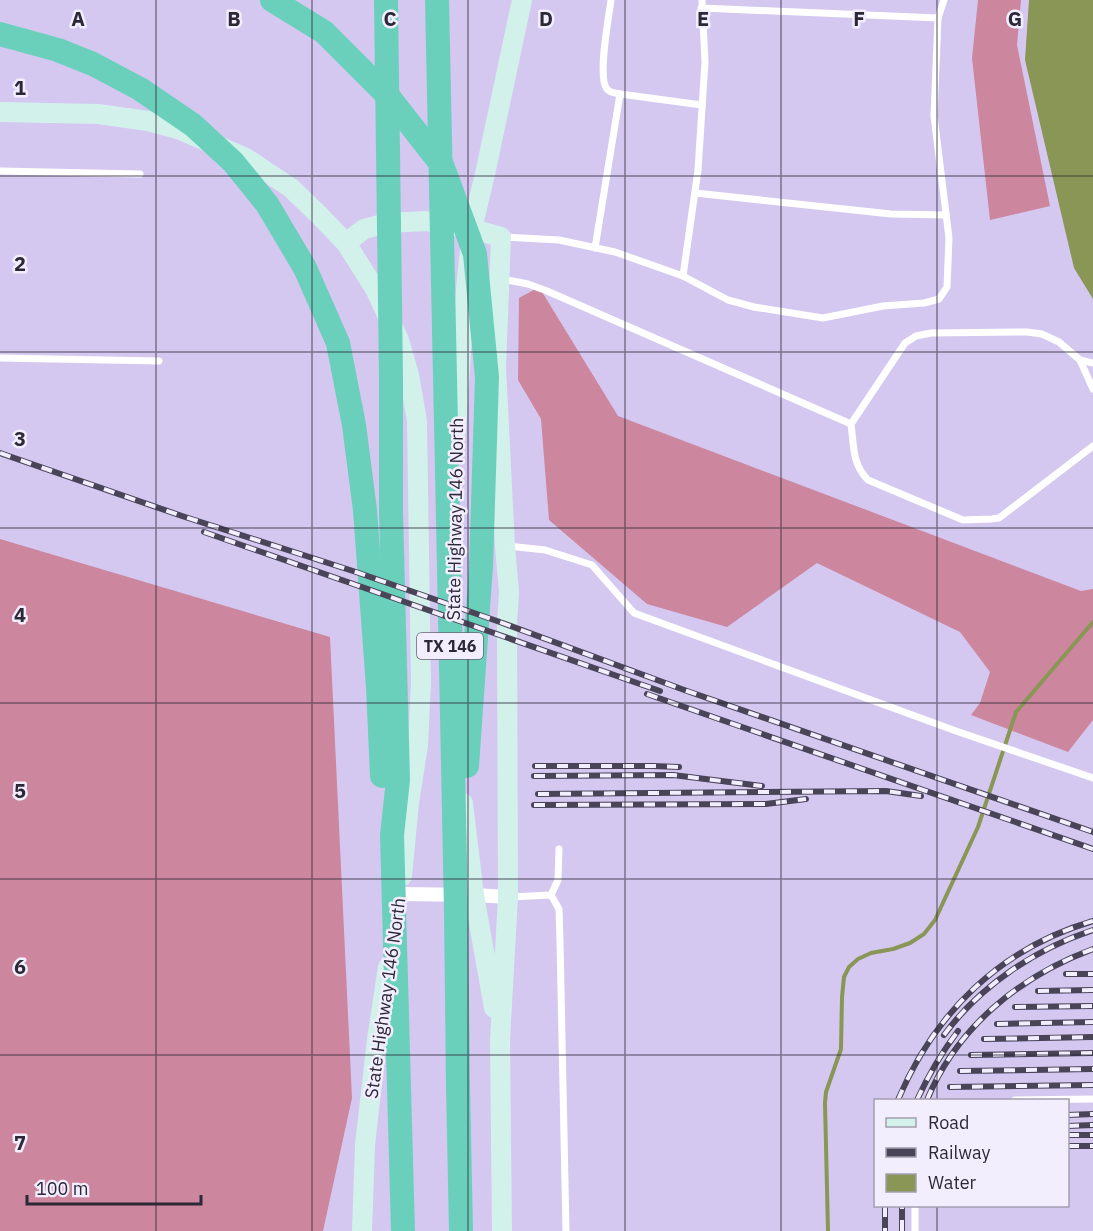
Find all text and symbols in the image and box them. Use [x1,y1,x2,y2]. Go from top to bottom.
text: A [71,5,85,32]
text: B [227,5,241,32]
text: C [383,5,397,32]
text: D [539,5,553,32]
text: E [697,5,709,32]
text: F [853,5,865,32]
text: G [1008,5,1022,32]
text: 1 [14,74,26,101]
text: 2 [14,250,26,277]
street label: State Highway 146 North [442,417,468,621]
text: 3 [14,425,26,452]
text: 4 [14,601,26,628]
road number: TX 146 [417,633,483,659]
text: 5 [14,777,26,804]
street label: State Highway 146 North [360,896,410,1100]
text: 6 [14,953,26,980]
legend [874,1099,1069,1207]
text: Road [928,1111,969,1134]
text: 7 [14,1129,26,1156]
text: Railway [928,1141,990,1164]
scale bar [27,1168,201,1206]
text: Water [928,1171,977,1194]
text: 100 m [36,1177,88,1200]

